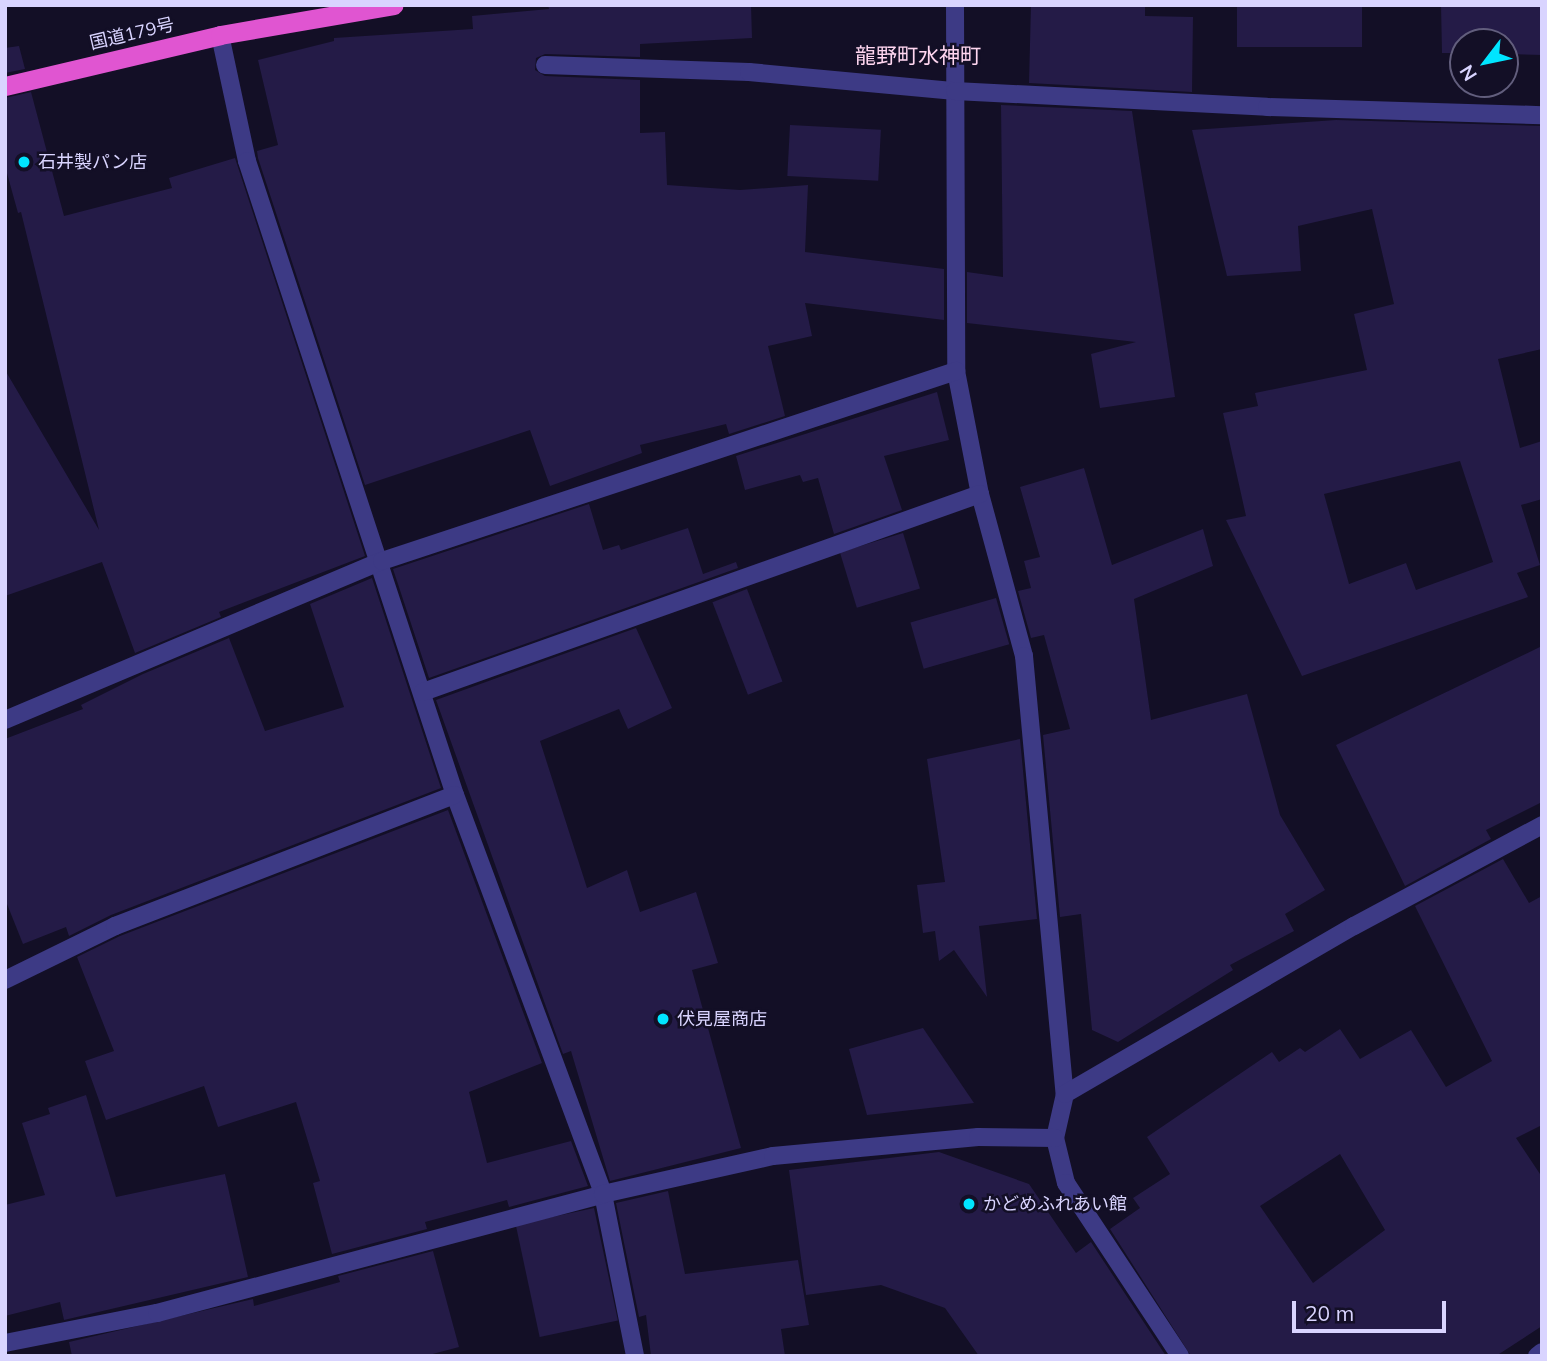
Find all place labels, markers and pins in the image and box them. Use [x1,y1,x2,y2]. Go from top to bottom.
place label: 石井製パン店 [38,151,146,173]
marker: 石井製パン店 [16,154,32,170]
place label: 伏見屋商店 [677,1008,767,1030]
marker: 伏見屋商店 [655,1011,671,1027]
place label: かどめふれあい館 [983,1193,1127,1215]
marker: かどめふれあい館 [961,1196,977,1212]

